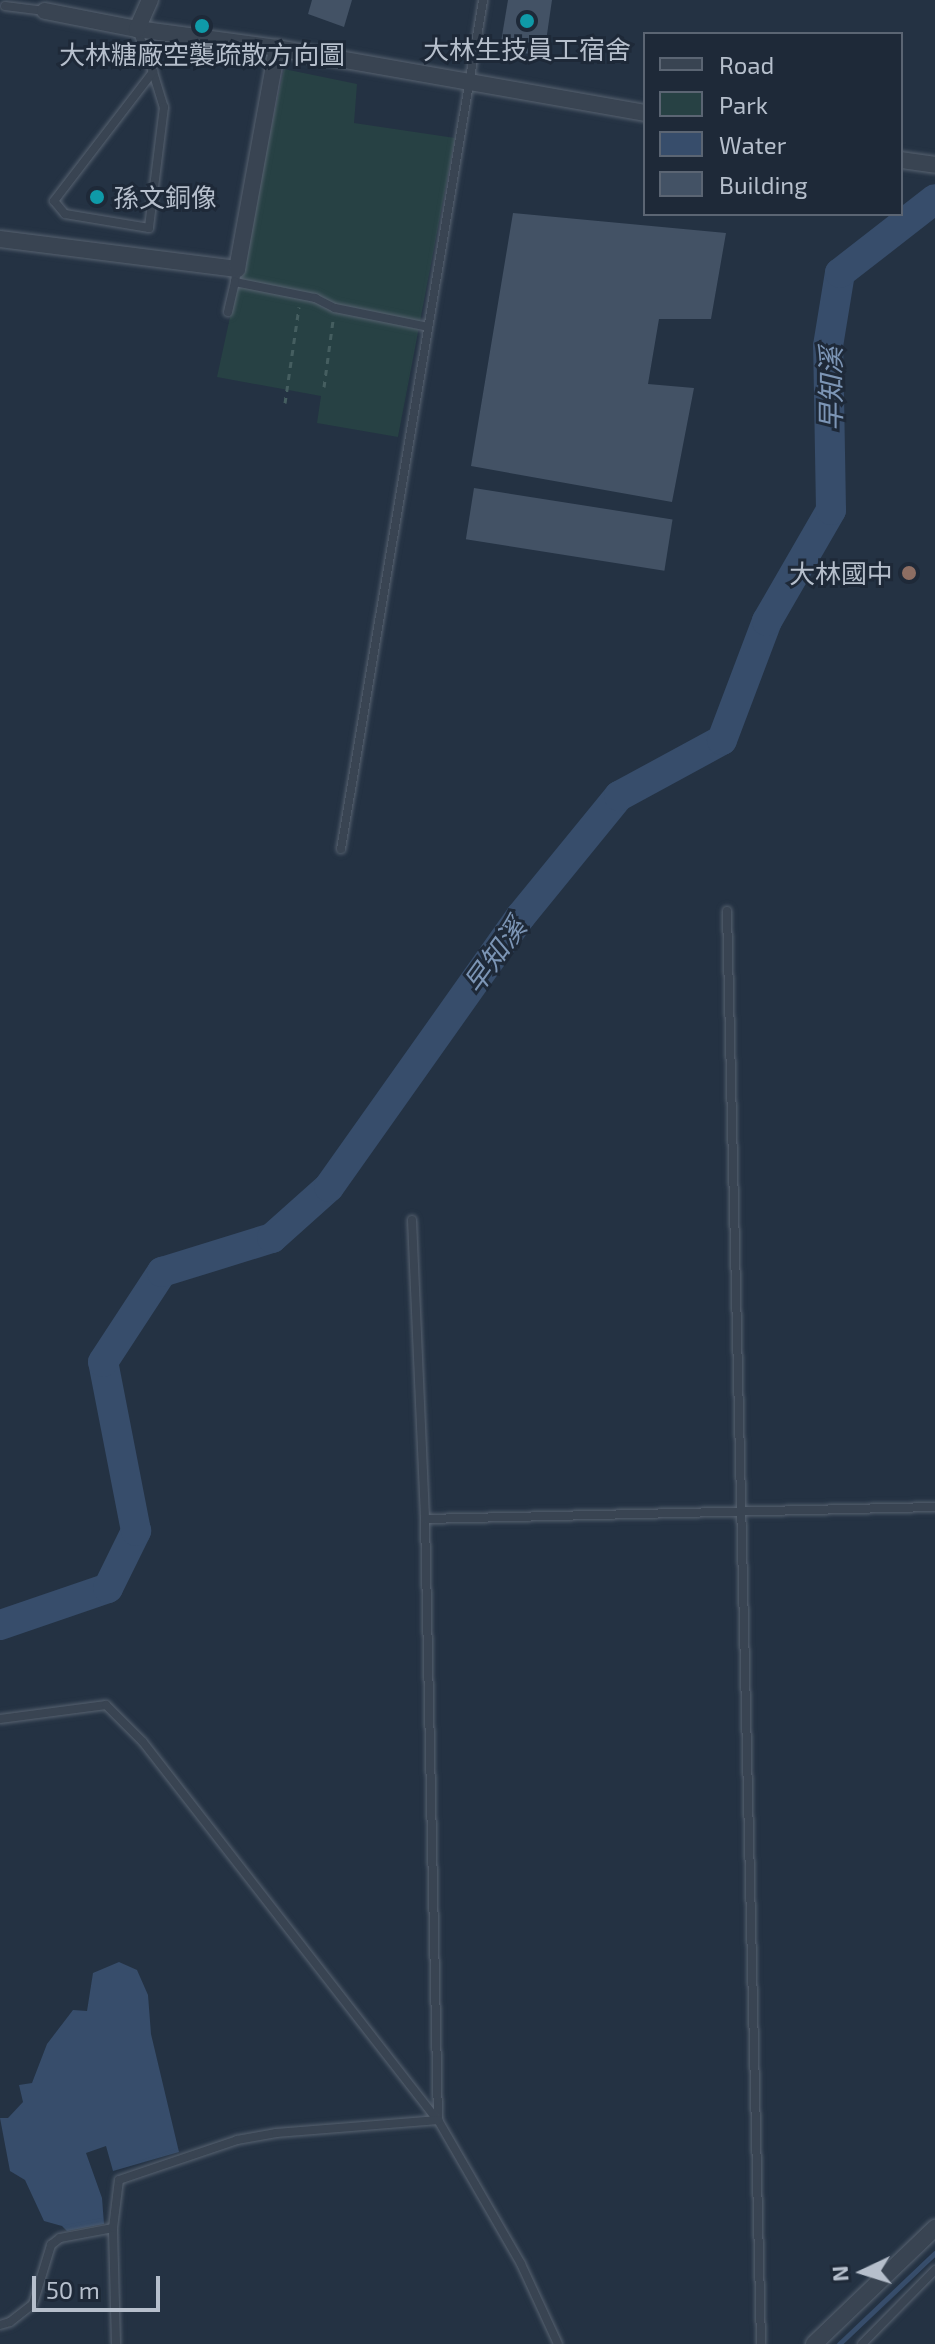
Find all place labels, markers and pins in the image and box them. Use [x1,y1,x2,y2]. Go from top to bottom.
marker: 大林生技員工宿舍 [518,12,536,30]
marker: 大林糖廠空襲疏散方向圖 [193,17,211,35]
place label: 大林生技員工宿舍 [423,33,631,65]
place label: 大林糖廠空襲疏散方向圖 [59,38,345,70]
place label: 孫文銅像 [113,181,217,213]
marker: 孫文銅像 [88,188,106,206]
place label: 大林國中 [789,557,893,589]
marker: 大林國中 [900,564,918,582]

